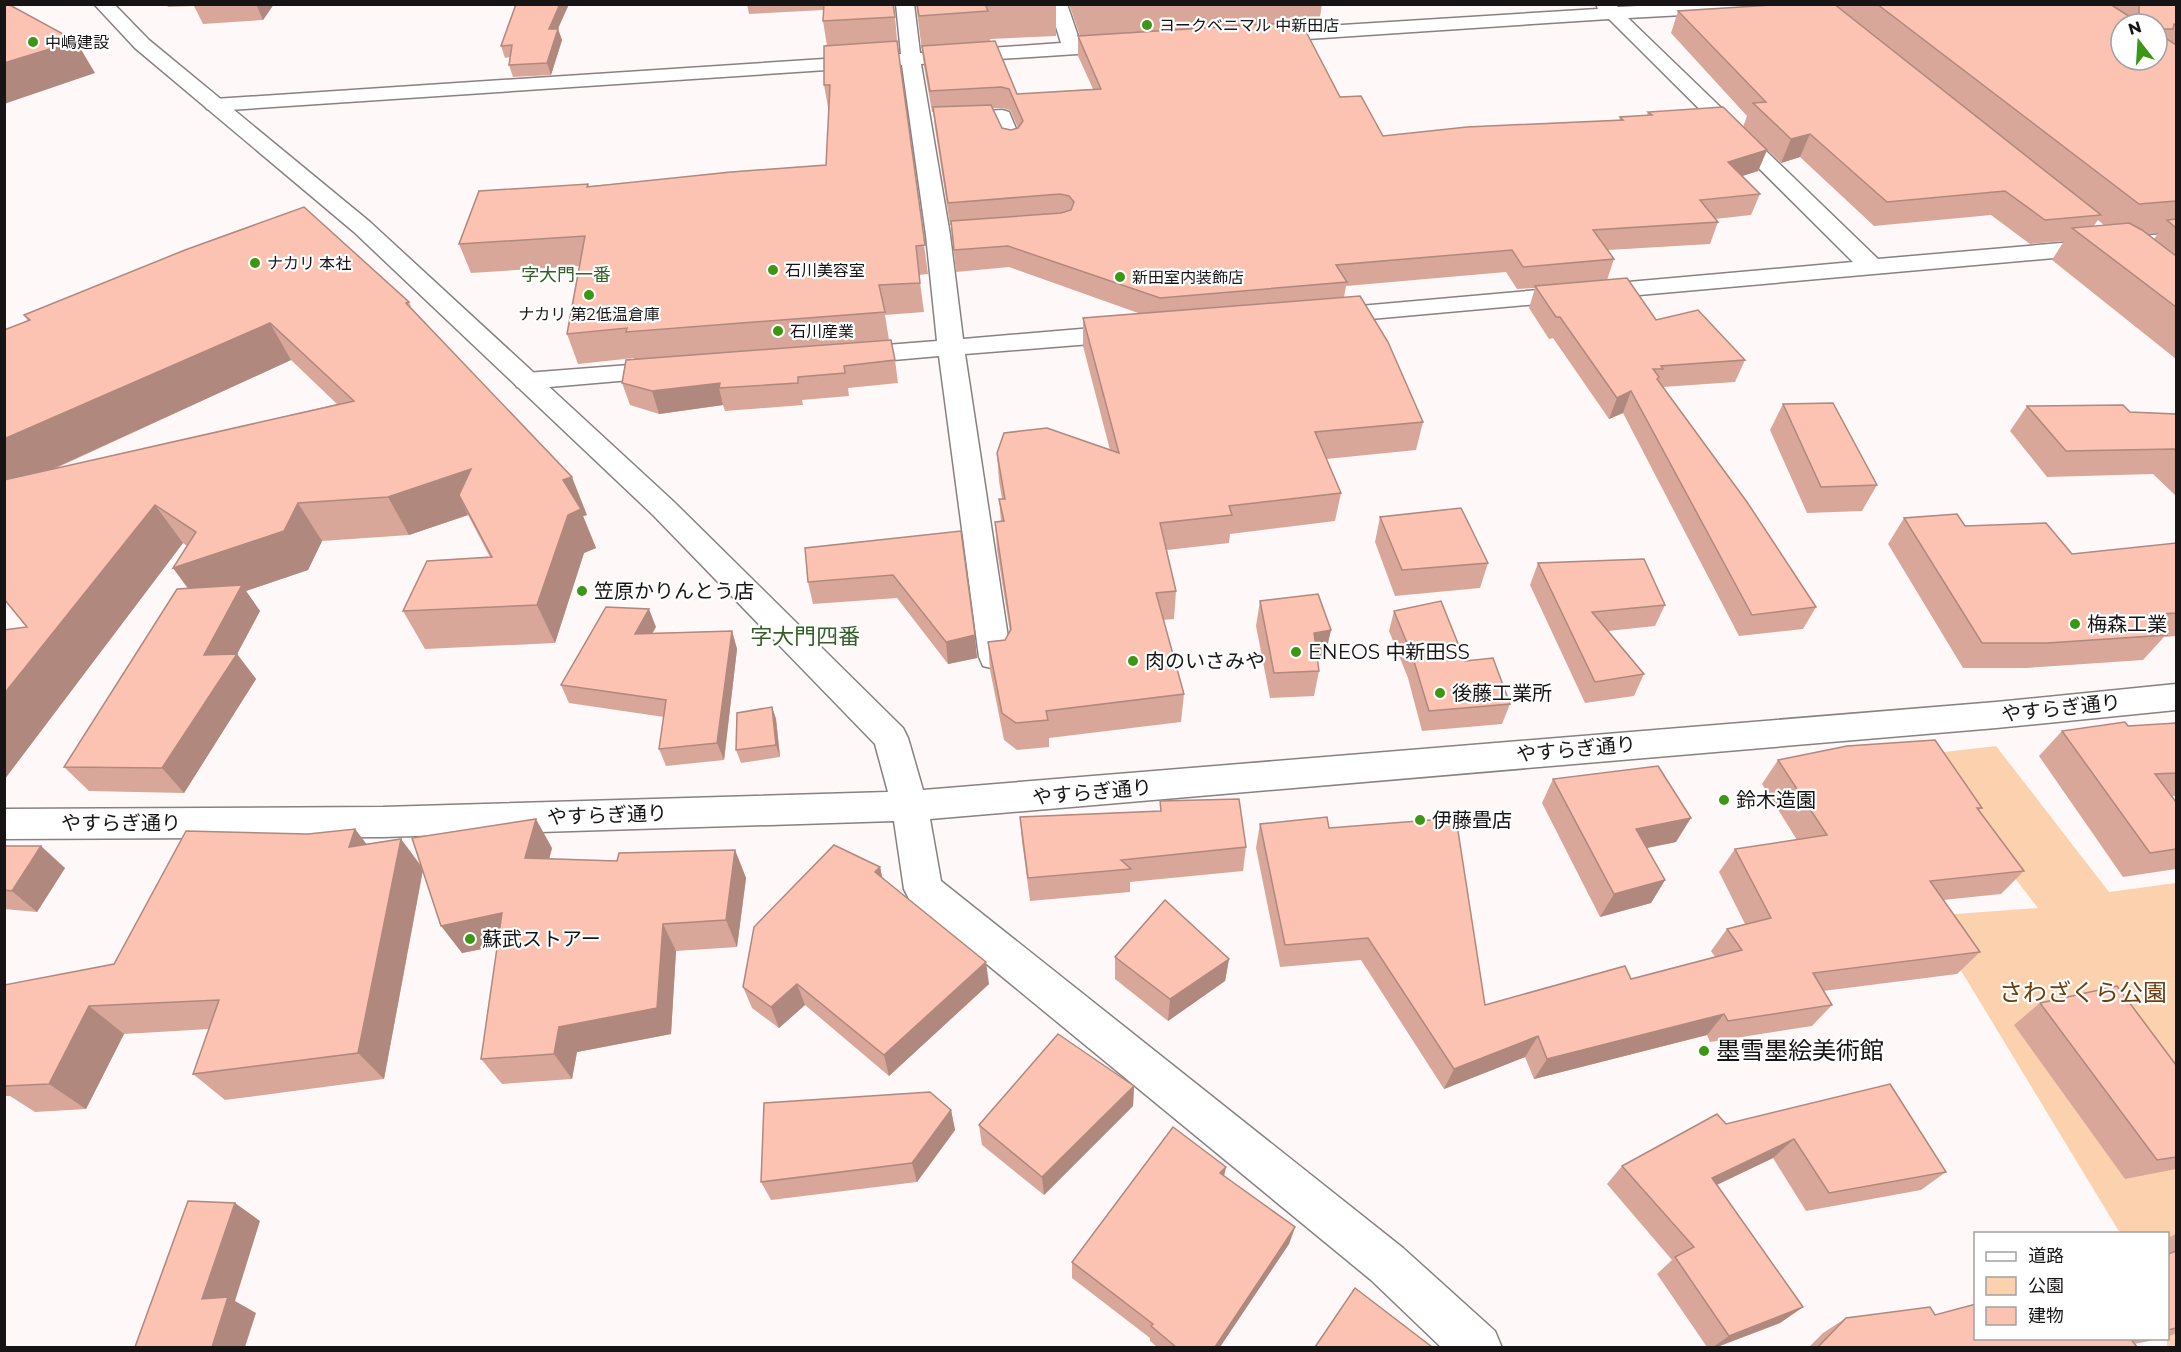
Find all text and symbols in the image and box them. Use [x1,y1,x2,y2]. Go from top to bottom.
north arrow [2109,12,2169,72]
place label: ヨークベニマル 中新田店 [1159,16,1339,35]
text: N [2126,17,2144,39]
marker: ヨークベニマル 中新田店 [1140,18,1154,32]
place label: 中嶋建設 [45,33,109,52]
marker: 中嶋建設 [26,35,40,49]
place label: ナカリ 本社 [267,254,351,273]
marker: ナカリ 本社 [248,256,262,270]
place label: 石川美容室 [785,261,865,280]
marker: 石川美容室 [766,263,780,277]
district label: 字大門一番 [521,264,611,286]
place label: 新田室内装飾店 [1132,268,1244,287]
marker: 新田室内装飾店 [1113,270,1127,284]
marker: ナカリ 第2低温倉庫 [582,288,596,302]
place label: ナカリ 第2低温倉庫 [518,305,660,324]
place label: 石川産業 [790,322,854,341]
marker: 石川産業 [771,324,785,338]
place label: 笠原かりんとう店 [594,579,754,603]
marker: 笠原かりんとう店 [575,584,589,598]
place label: 梅森工業 [2087,612,2167,636]
marker: 梅森工業 [2068,617,2082,631]
district label: 字大門四番 [750,623,860,650]
place label: ENEOS 中新田SS [1308,640,1470,664]
marker: ENEOS 中新田SS [1289,645,1303,659]
place label: 肉のいさみや [1145,649,1265,673]
marker: 肉のいさみや [1126,654,1140,668]
place label: 後藤工業所 [1452,681,1552,705]
marker: 後藤工業所 [1433,686,1447,700]
street label: やすらぎ通り [2000,690,2122,726]
street label: やすらぎ通り [1515,732,1637,766]
street label: やすらぎ通り [1031,775,1153,809]
place label: 鈴木造園 [1736,788,1816,812]
marker: 鈴木造園 [1717,793,1731,807]
street label: やすらぎ通り [547,801,667,829]
place label: 伊藤畳店 [1432,808,1512,832]
street label: やすらぎ通り [61,811,181,835]
marker: 伊藤畳店 [1413,813,1427,827]
place label: 蘇武ストアー [482,927,601,951]
marker: 蘇武ストアー [463,932,477,946]
park label: さわざくら公園 [1999,978,2167,1007]
place label: 墨雪墨絵美術館 [1716,1036,1884,1065]
marker: 墨雪墨絵美術館 [1697,1044,1711,1058]
legend [1974,1232,2169,1340]
text: 道路 [2028,1245,2064,1267]
text: 公園 [2028,1275,2064,1297]
text: 建物 [2028,1305,2064,1327]

